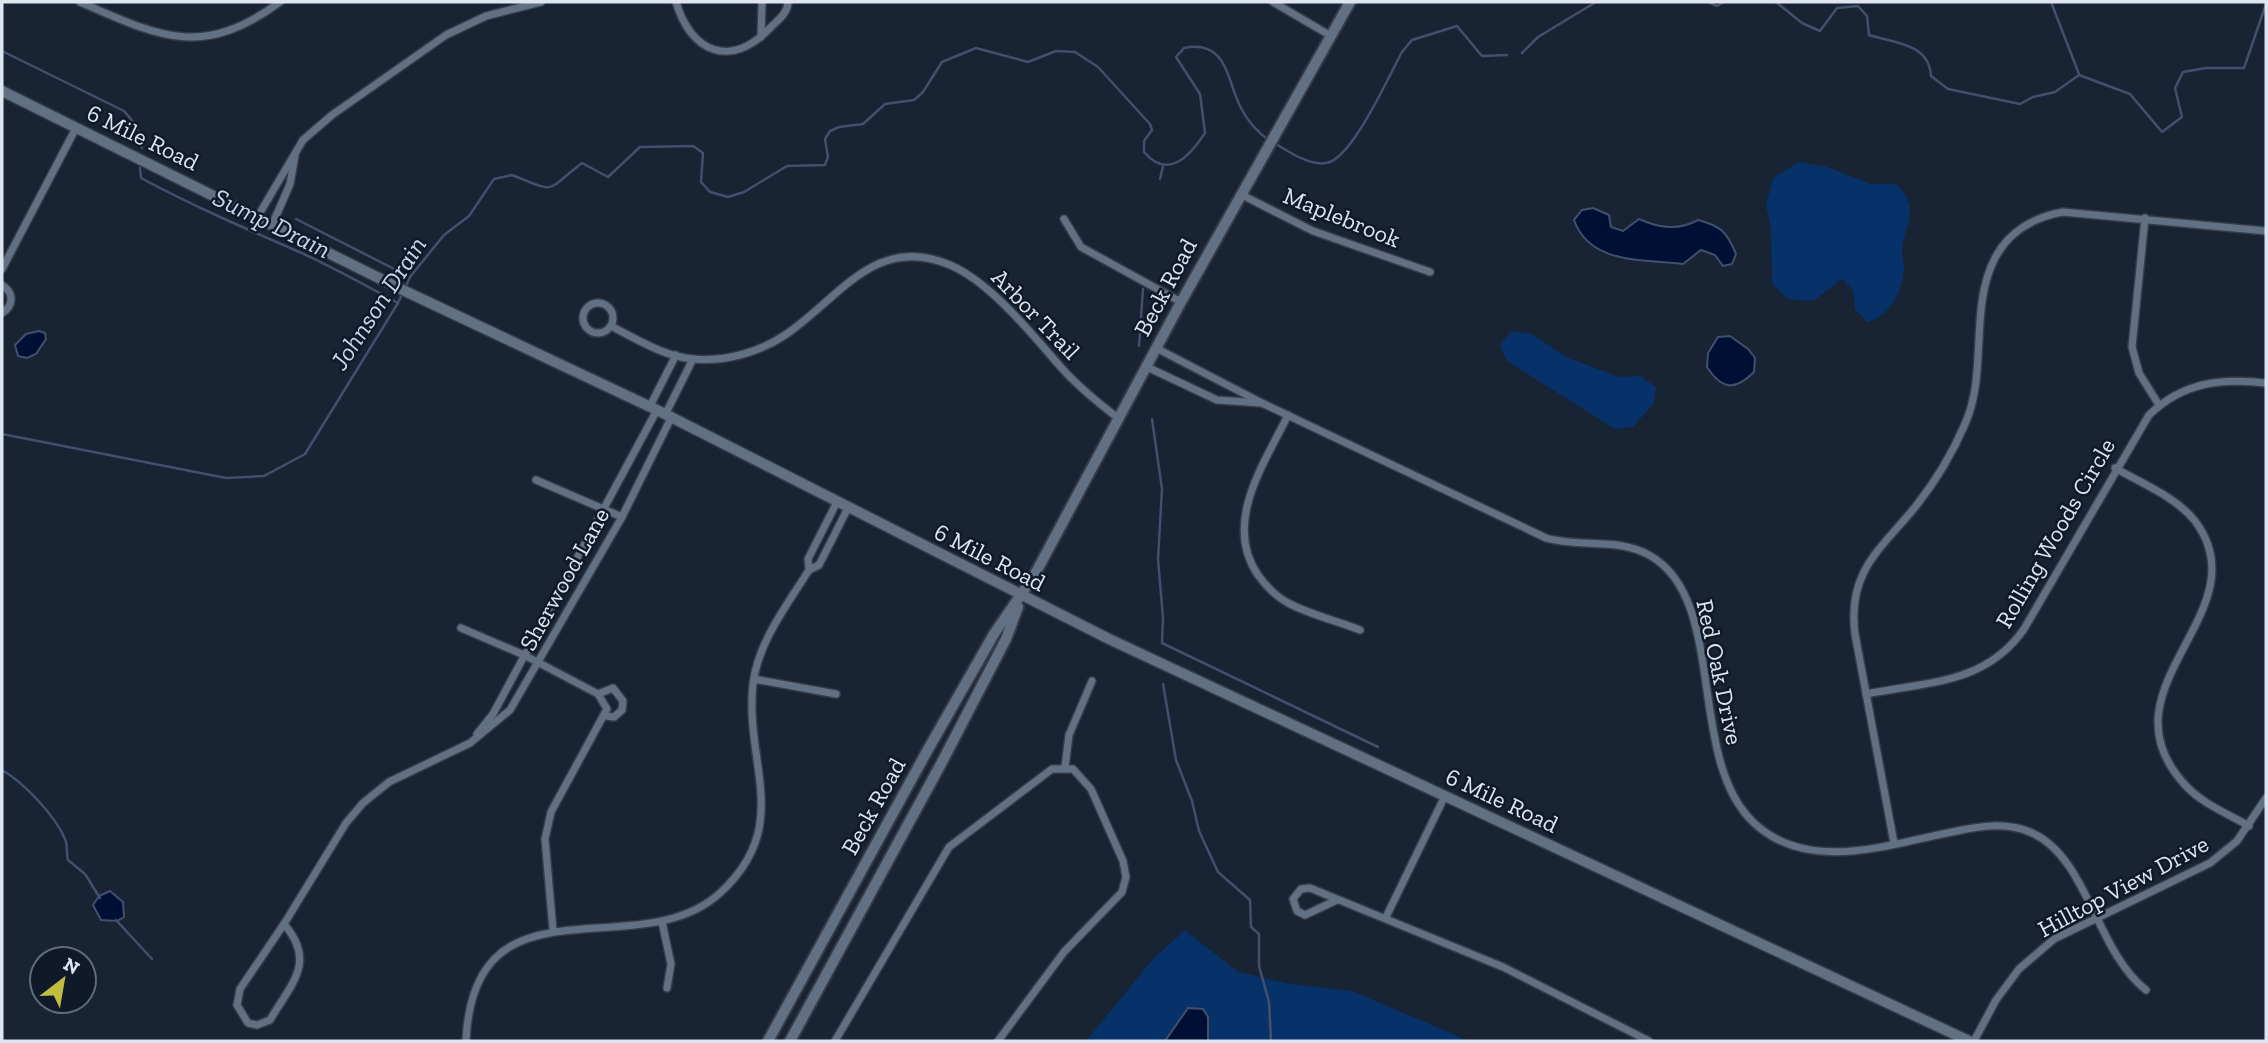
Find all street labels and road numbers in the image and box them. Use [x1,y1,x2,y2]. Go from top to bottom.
street label: 6 Mile Road [82,97,204,177]
street label: Maplebrook [1279,180,1405,254]
street label: Beck Road [1127,233,1203,341]
street label: Arbor Trail [986,263,1086,365]
street label: Rolling Woods Circle [1989,433,2121,633]
street label: Sherwood Lane [513,503,615,655]
street label: 6 Mile Road [930,517,1050,597]
street label: Red Oak Drive [1690,597,1750,747]
street label: Beck Road [835,752,911,860]
street label: 6 Mile Road [1441,761,1563,839]
street label: Hilltop View Drive [2033,829,2213,943]

